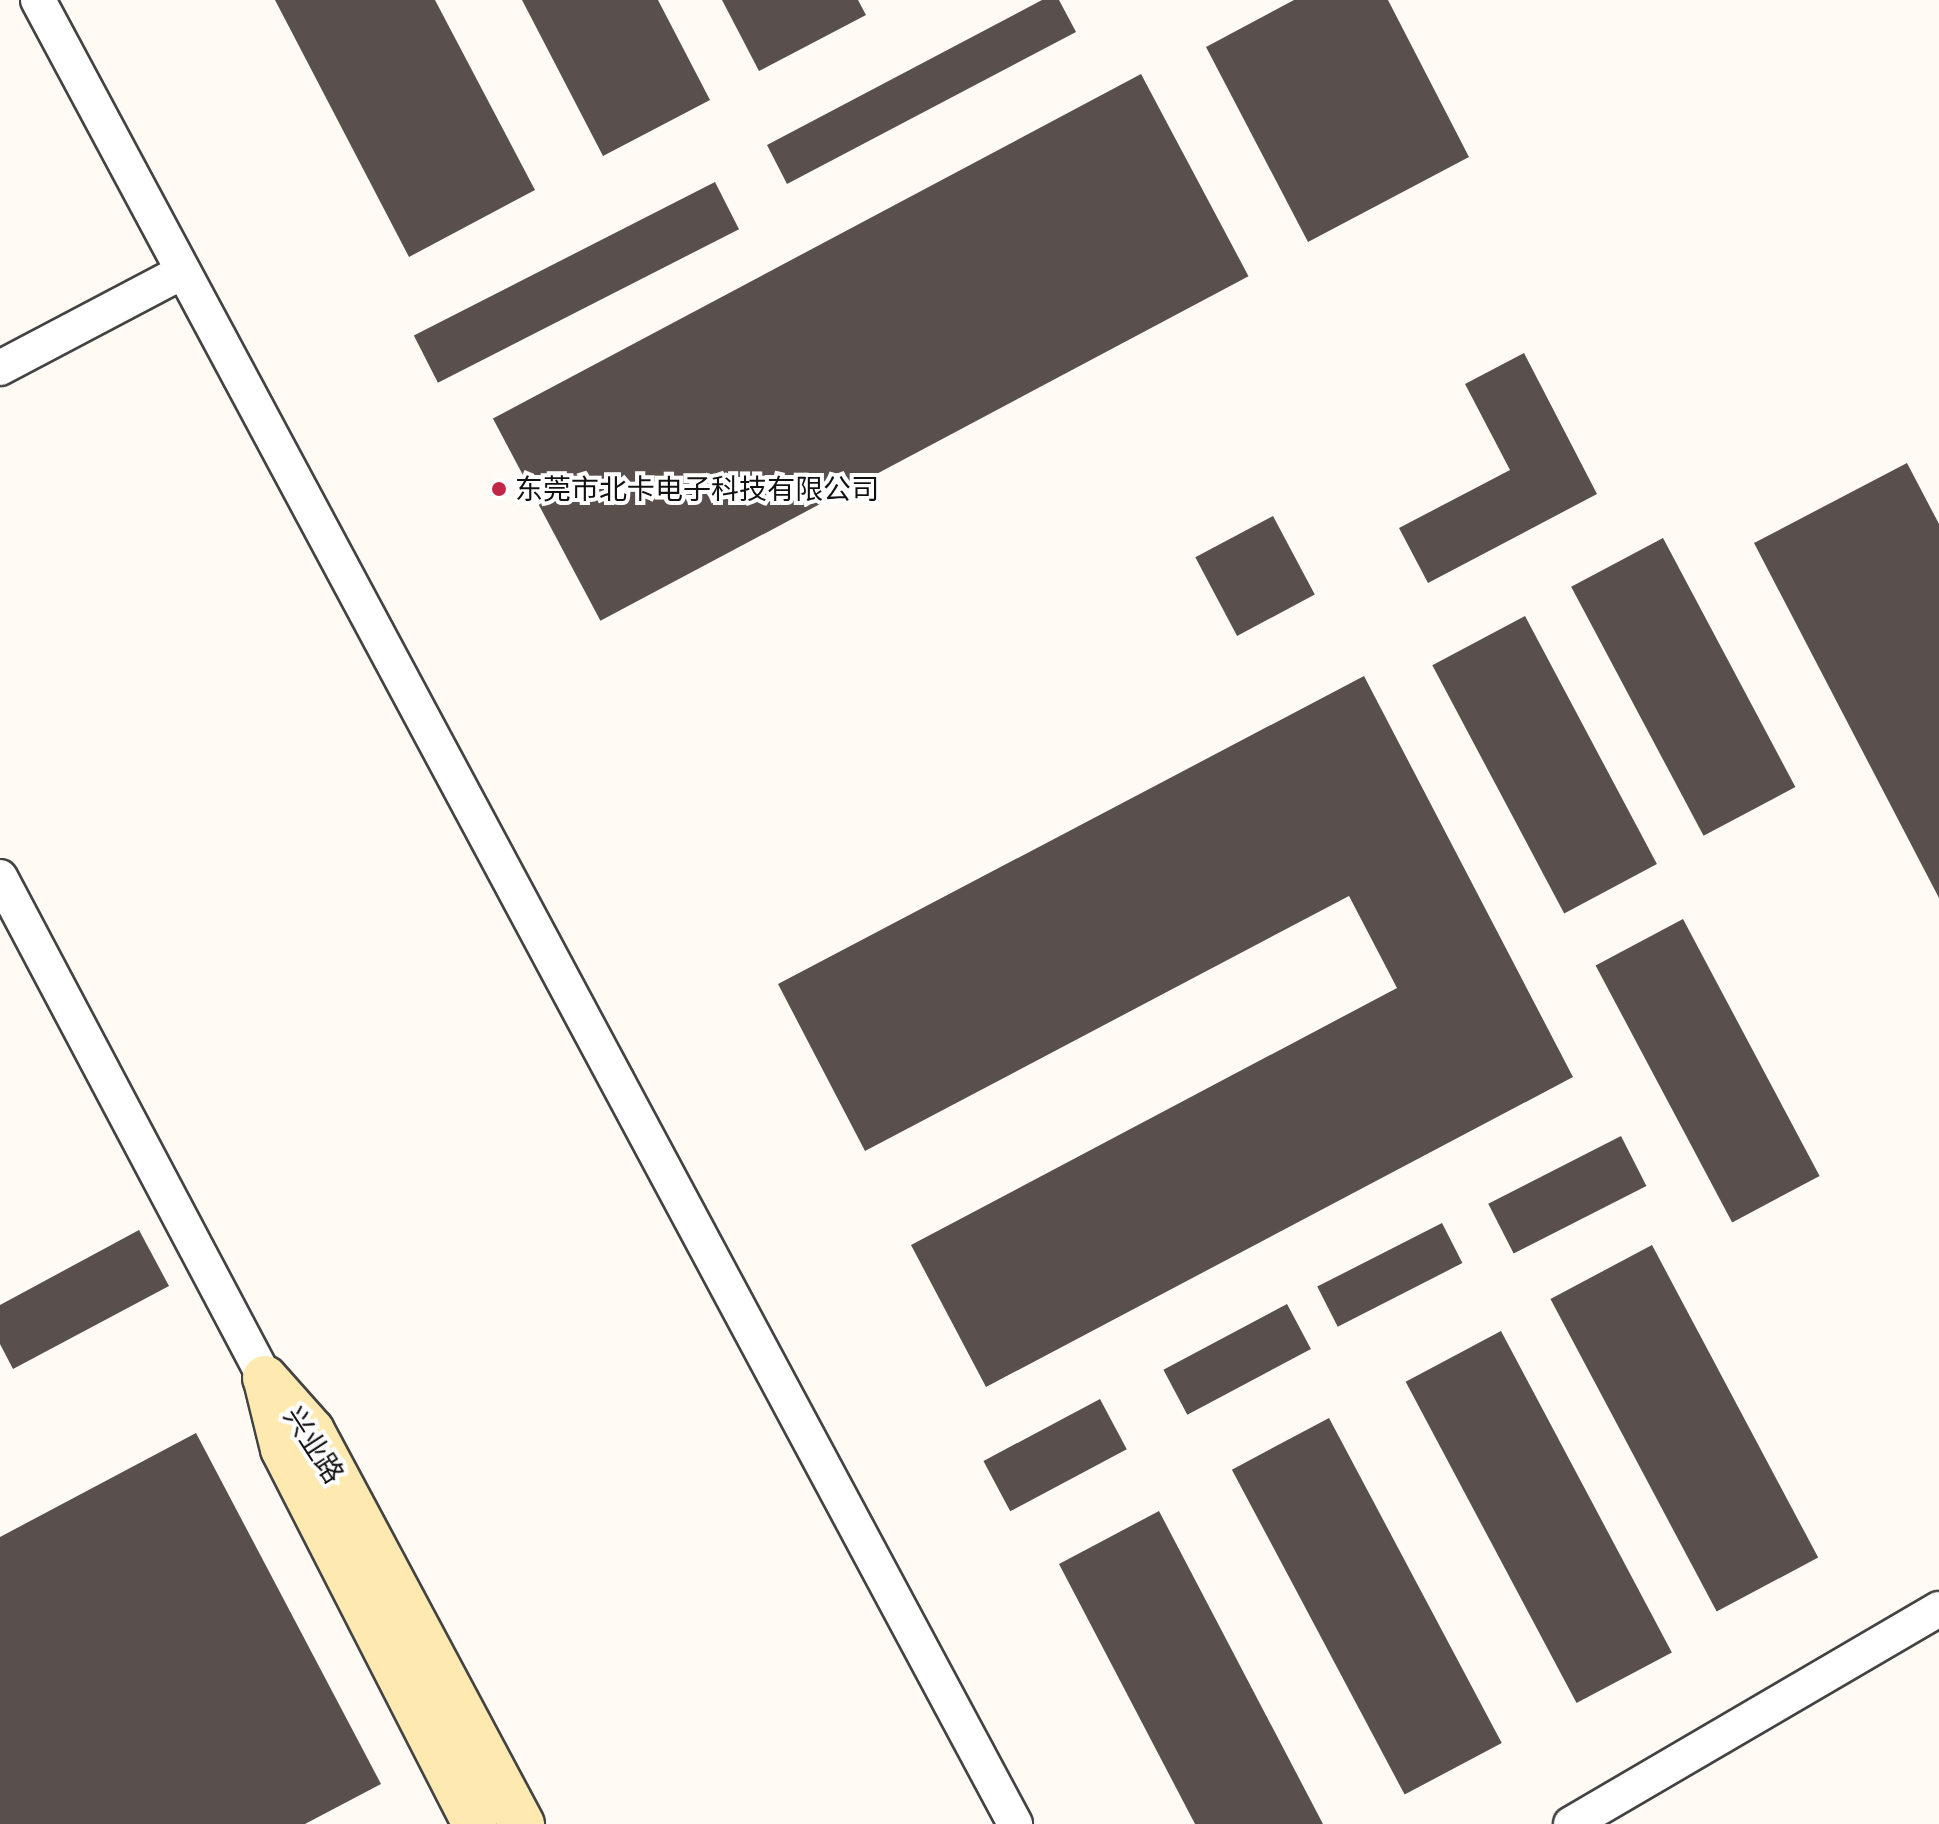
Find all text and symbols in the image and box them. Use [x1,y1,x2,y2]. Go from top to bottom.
place label: 东莞市北卡电子科技有限公司 [515,472,879,506]
marker: 东莞市北卡电子科技有限公司 [490,480,508,498]
street label: 兴业路 [277,1401,351,1489]

